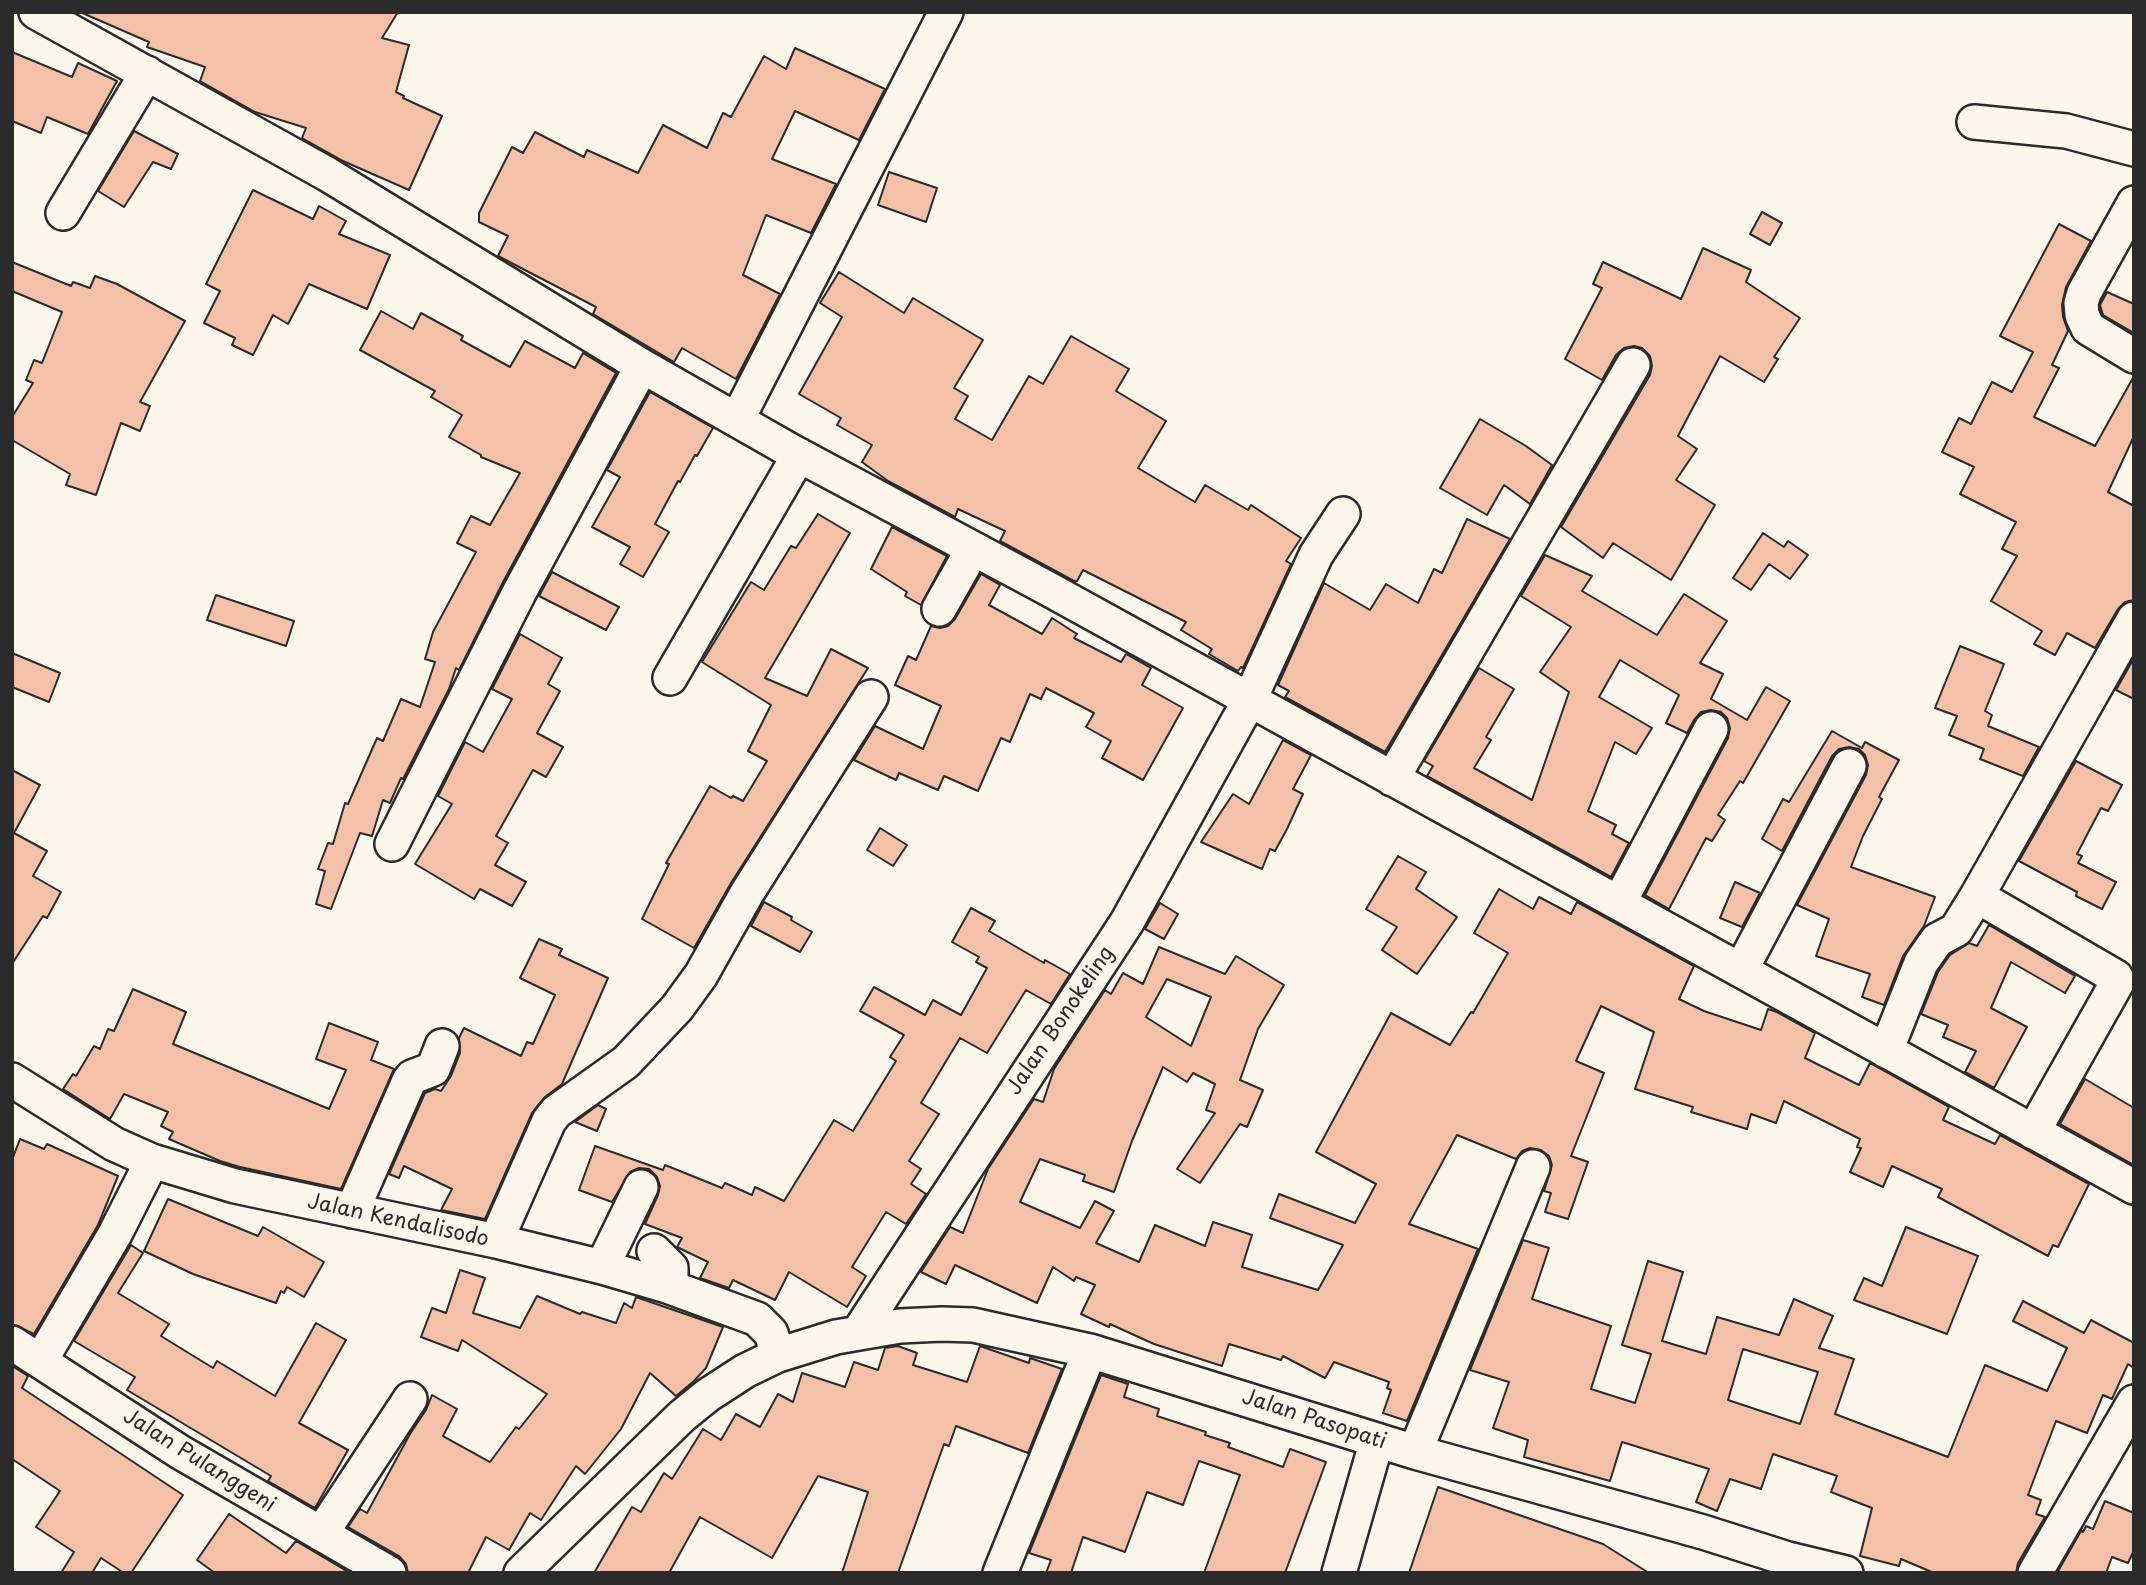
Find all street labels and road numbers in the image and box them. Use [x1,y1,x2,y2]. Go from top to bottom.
street label: Jalan Bonokeling [1002,942,1120,1100]
street label: Jalan Kendalisodo [305,1189,491,1253]
street label: Jalan Pasopati [1239,1385,1389,1455]
street label: Jalan Pulanggeni [118,1404,280,1518]

